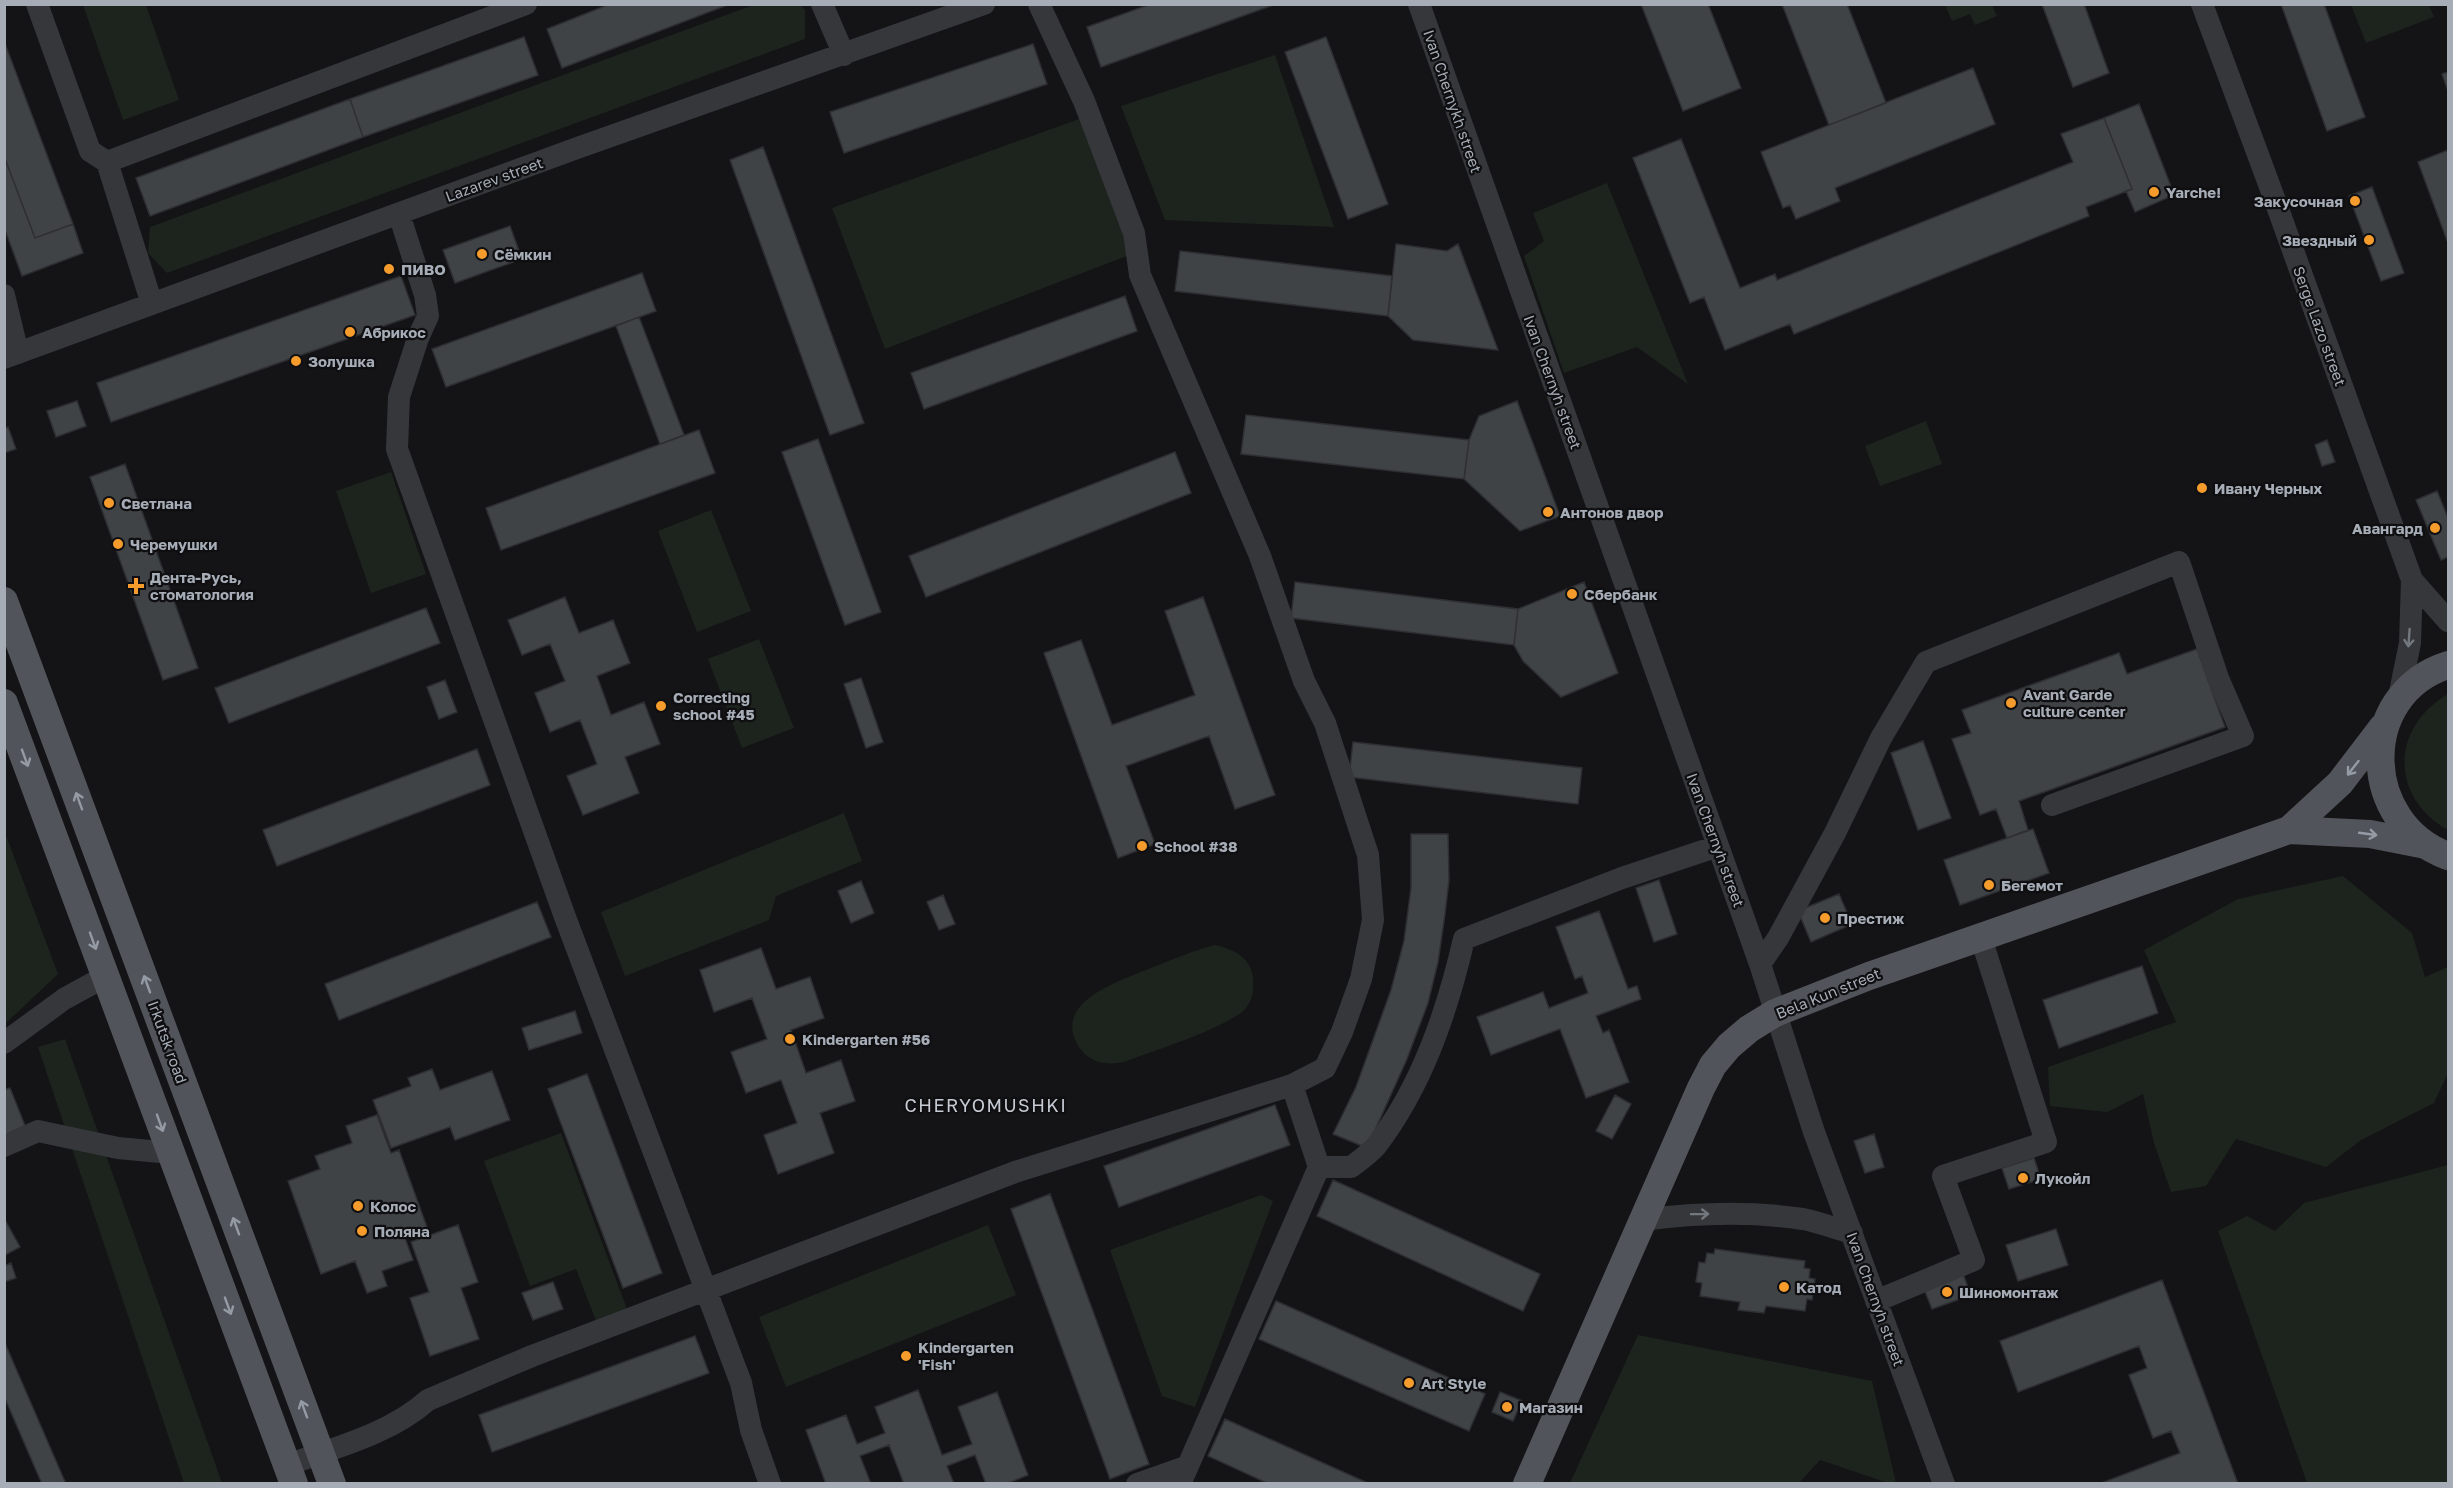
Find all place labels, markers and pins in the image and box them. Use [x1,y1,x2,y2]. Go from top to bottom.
place label: Yarche! [2166,183,2221,201]
marker: Yarche! [2147,185,2161,199]
place label: Закусочная [2254,192,2343,210]
marker: Закусочная [2348,194,2362,208]
place label: Звездный [2282,231,2357,249]
marker: Звездный [2362,233,2376,247]
place label: Сёмкин [494,245,551,263]
marker: Сёмкин [475,247,489,261]
place label: ПИВО [401,260,446,278]
marker: ПИВО [382,262,396,276]
place label: Абрикос [362,323,426,341]
marker: Абрикос [343,325,357,339]
place label: Золушка [308,352,375,370]
marker: Золушка [289,354,303,368]
place label: Ивану Черных [2214,479,2323,497]
marker: Ивану Черных [2195,481,2209,495]
place label: Светлана [121,494,192,512]
marker: Светлана [102,496,116,510]
place label: Антонов двор [1560,503,1663,521]
marker: Антонов двор [1541,505,1555,519]
place label: Авангард [2352,519,2424,537]
marker: Авангард [2428,521,2442,535]
place label: Черемушки [130,535,217,553]
marker: Черемушки [111,537,125,551]
place label: Дента-Русь, стоматология [150,568,254,603]
marker: Дента-Русь, стоматология [127,577,145,595]
place label: Сбербанк [1584,585,1658,603]
marker: Сбербанк [1565,587,1579,601]
place label: Avant Garde culture center [2023,685,2126,720]
place label: Correcting school #45 [673,688,755,723]
marker: Avant Garde culture center [2004,696,2018,710]
marker: Correcting school #45 [654,699,668,713]
place label: School #38 [1154,837,1237,855]
marker: School #38 [1135,839,1149,853]
place label: Бегемот [2001,876,2063,894]
marker: Бегемот [1982,878,1996,892]
place label: Престиж [1837,909,1905,927]
marker: Престиж [1818,911,1832,925]
place label: Kindergarten #56 [802,1030,930,1048]
marker: Kindergarten #56 [783,1032,797,1046]
place label: Лукойл [2035,1169,2090,1187]
marker: Лукойл [2016,1171,2030,1185]
place label: Колос [370,1197,417,1215]
marker: Колос [351,1199,365,1213]
place label: Поляна [374,1222,430,1240]
marker: Поляна [355,1224,369,1238]
place label: Катод [1796,1278,1842,1296]
marker: Катод [1777,1280,1791,1294]
place label: Шиномонтаж [1959,1283,2059,1301]
marker: Шиномонтаж [1940,1285,1954,1299]
place label: Kindergarten 'Fish' [918,1338,1014,1373]
marker: Kindergarten 'Fish' [899,1349,913,1363]
place label: Art Style [1421,1374,1487,1392]
marker: Art Style [1402,1376,1416,1390]
place label: Магазин [1519,1398,1583,1416]
marker: Магазин [1500,1400,1514,1414]

